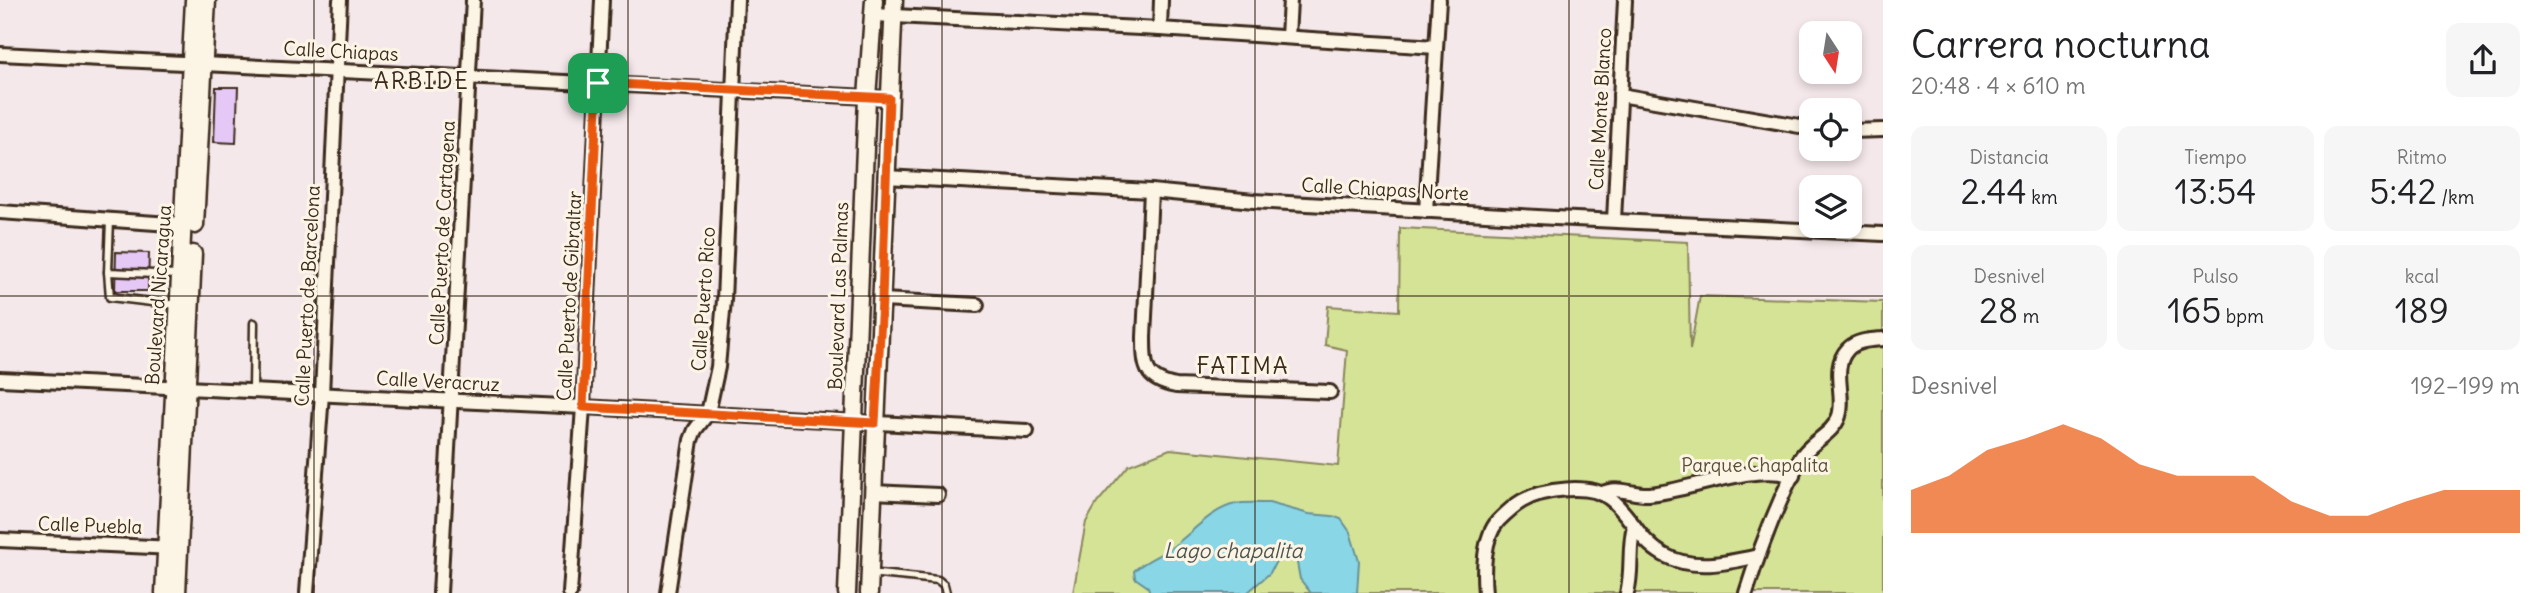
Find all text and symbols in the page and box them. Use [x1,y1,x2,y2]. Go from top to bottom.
north arrow [1799,21,1862,84]
map controls [1799,21,1862,238]
text: Carrera nocturna [1911,21,2210,68]
button: share [2446,23,2520,97]
street label: Calle Monte Blanco [1584,27,1616,191]
street label: Calle Chiapas [283,36,399,66]
pin [568,53,628,113]
icon: arrive [579,64,617,102]
district label: ARBIDE [374,66,470,95]
text: 20:48 · 4 × 610 m [1911,71,2086,100]
button: locate [1799,98,1862,161]
street label: Calle Puerto de Cartagena [424,120,460,346]
text: Distancia [1969,145,2049,169]
text: Tiempo [2184,145,2247,169]
text: Ritmo [2397,145,2447,169]
text: 2.44 [1961,169,2027,213]
text: 13:54 [2174,169,2257,213]
text: 5:42 [2369,169,2437,213]
street label: Calle Chiapas Norte [1301,173,1469,205]
button: layers [1799,175,1862,238]
street label: Calle Puerto de Barcelona [289,185,325,407]
text: km [2027,185,2058,209]
text: /km [2437,185,2474,209]
street label: Calle Puerto de Gibraltar [552,190,587,402]
street label: Boulevard Las Palmas [823,201,853,391]
street label: Boulevard Nicaragua [140,204,176,386]
street label: Calle Puerto Rico [686,226,720,372]
text: Desnivel [1974,264,2045,288]
text: Pulso [2192,264,2239,288]
text: kcal [2405,264,2439,288]
text: 28 [1979,288,2018,332]
text: 165 [2167,288,2221,332]
text: 189 [2395,288,2449,332]
text: m [2018,304,2039,328]
text: bpm [2221,304,2264,328]
district label: FATIMA [1196,351,1290,380]
street label: Calle Veracruz [376,366,500,396]
text: Desnivel [1911,371,1997,400]
text: 192–199 m [2411,371,2520,400]
park label: Parque Chapalita [1681,453,1829,477]
street label: Calle Puebla [37,511,143,539]
water label: Lago chapalita [1164,537,1303,564]

